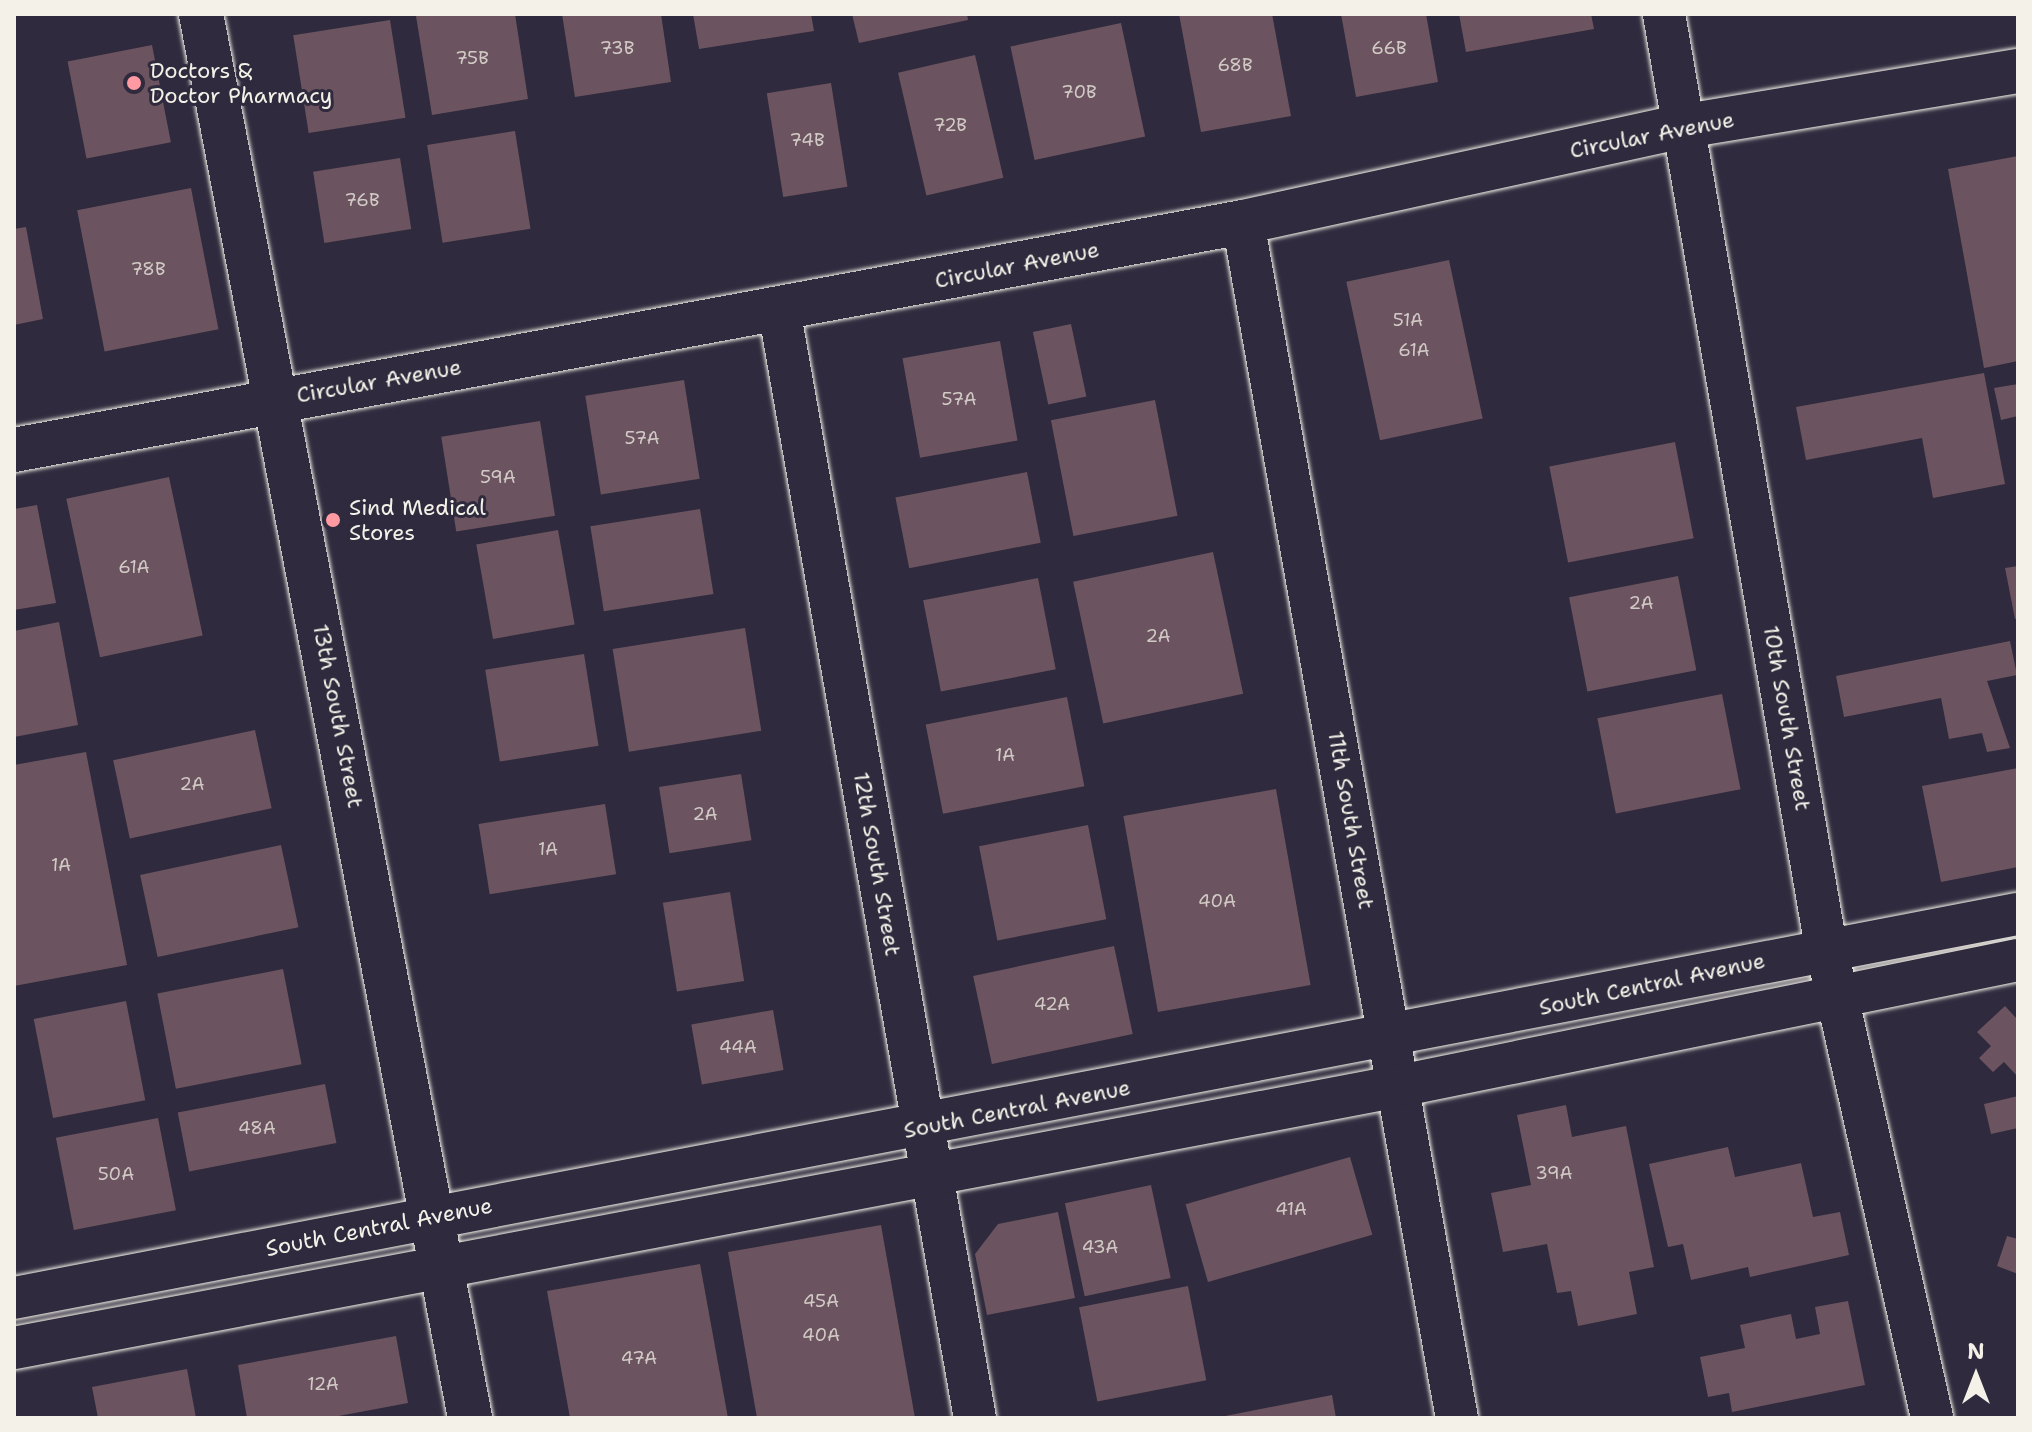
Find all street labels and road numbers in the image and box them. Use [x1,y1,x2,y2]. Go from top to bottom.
street label: Circular Avenue [1567,106,1737,164]
street label: Circular Avenue [932,236,1102,294]
street label: Circular Avenue [294,353,464,409]
street label: 13th South Street [307,622,369,810]
street label: 10th South Street [1758,623,1816,813]
street label: 11th South Street [1322,729,1380,911]
street label: 12th South Street [848,770,906,958]
street label: South Central Avenue [1537,947,1767,1021]
street label: South Central Avenue [901,1074,1133,1144]
street label: South Central Avenue [263,1192,495,1262]

